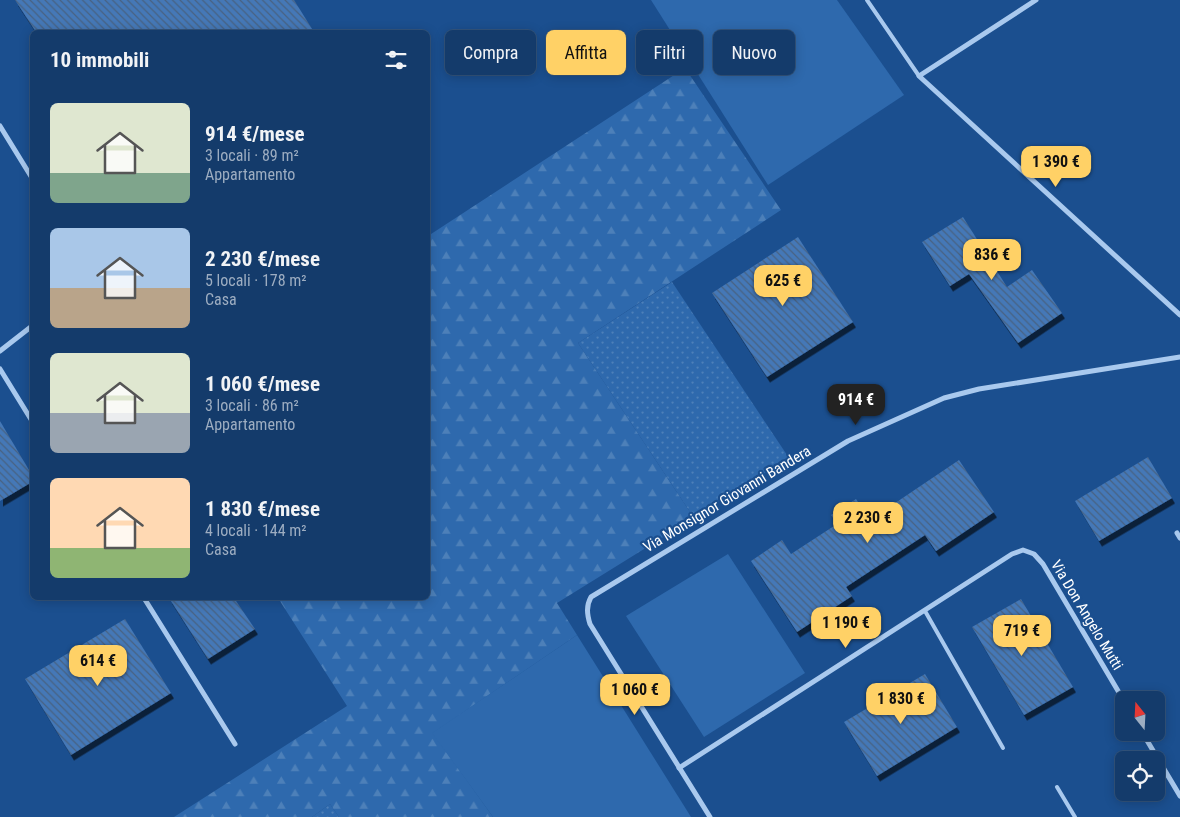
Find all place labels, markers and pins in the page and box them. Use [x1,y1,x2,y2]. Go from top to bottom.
pin: 1 390 € [1010,146,1102,188]
pin: 836 € [957,238,1027,281]
pin: 625 € [748,264,818,307]
pin: 914 € [821,384,891,426]
pin: 2 230 € [822,502,914,544]
pin: 1 190 € [800,606,892,649]
pin: 719 € [987,614,1057,657]
pin: 614 € [63,644,133,687]
pin: 1 060 € [589,674,681,716]
pin: 1 830 € [855,682,947,725]

